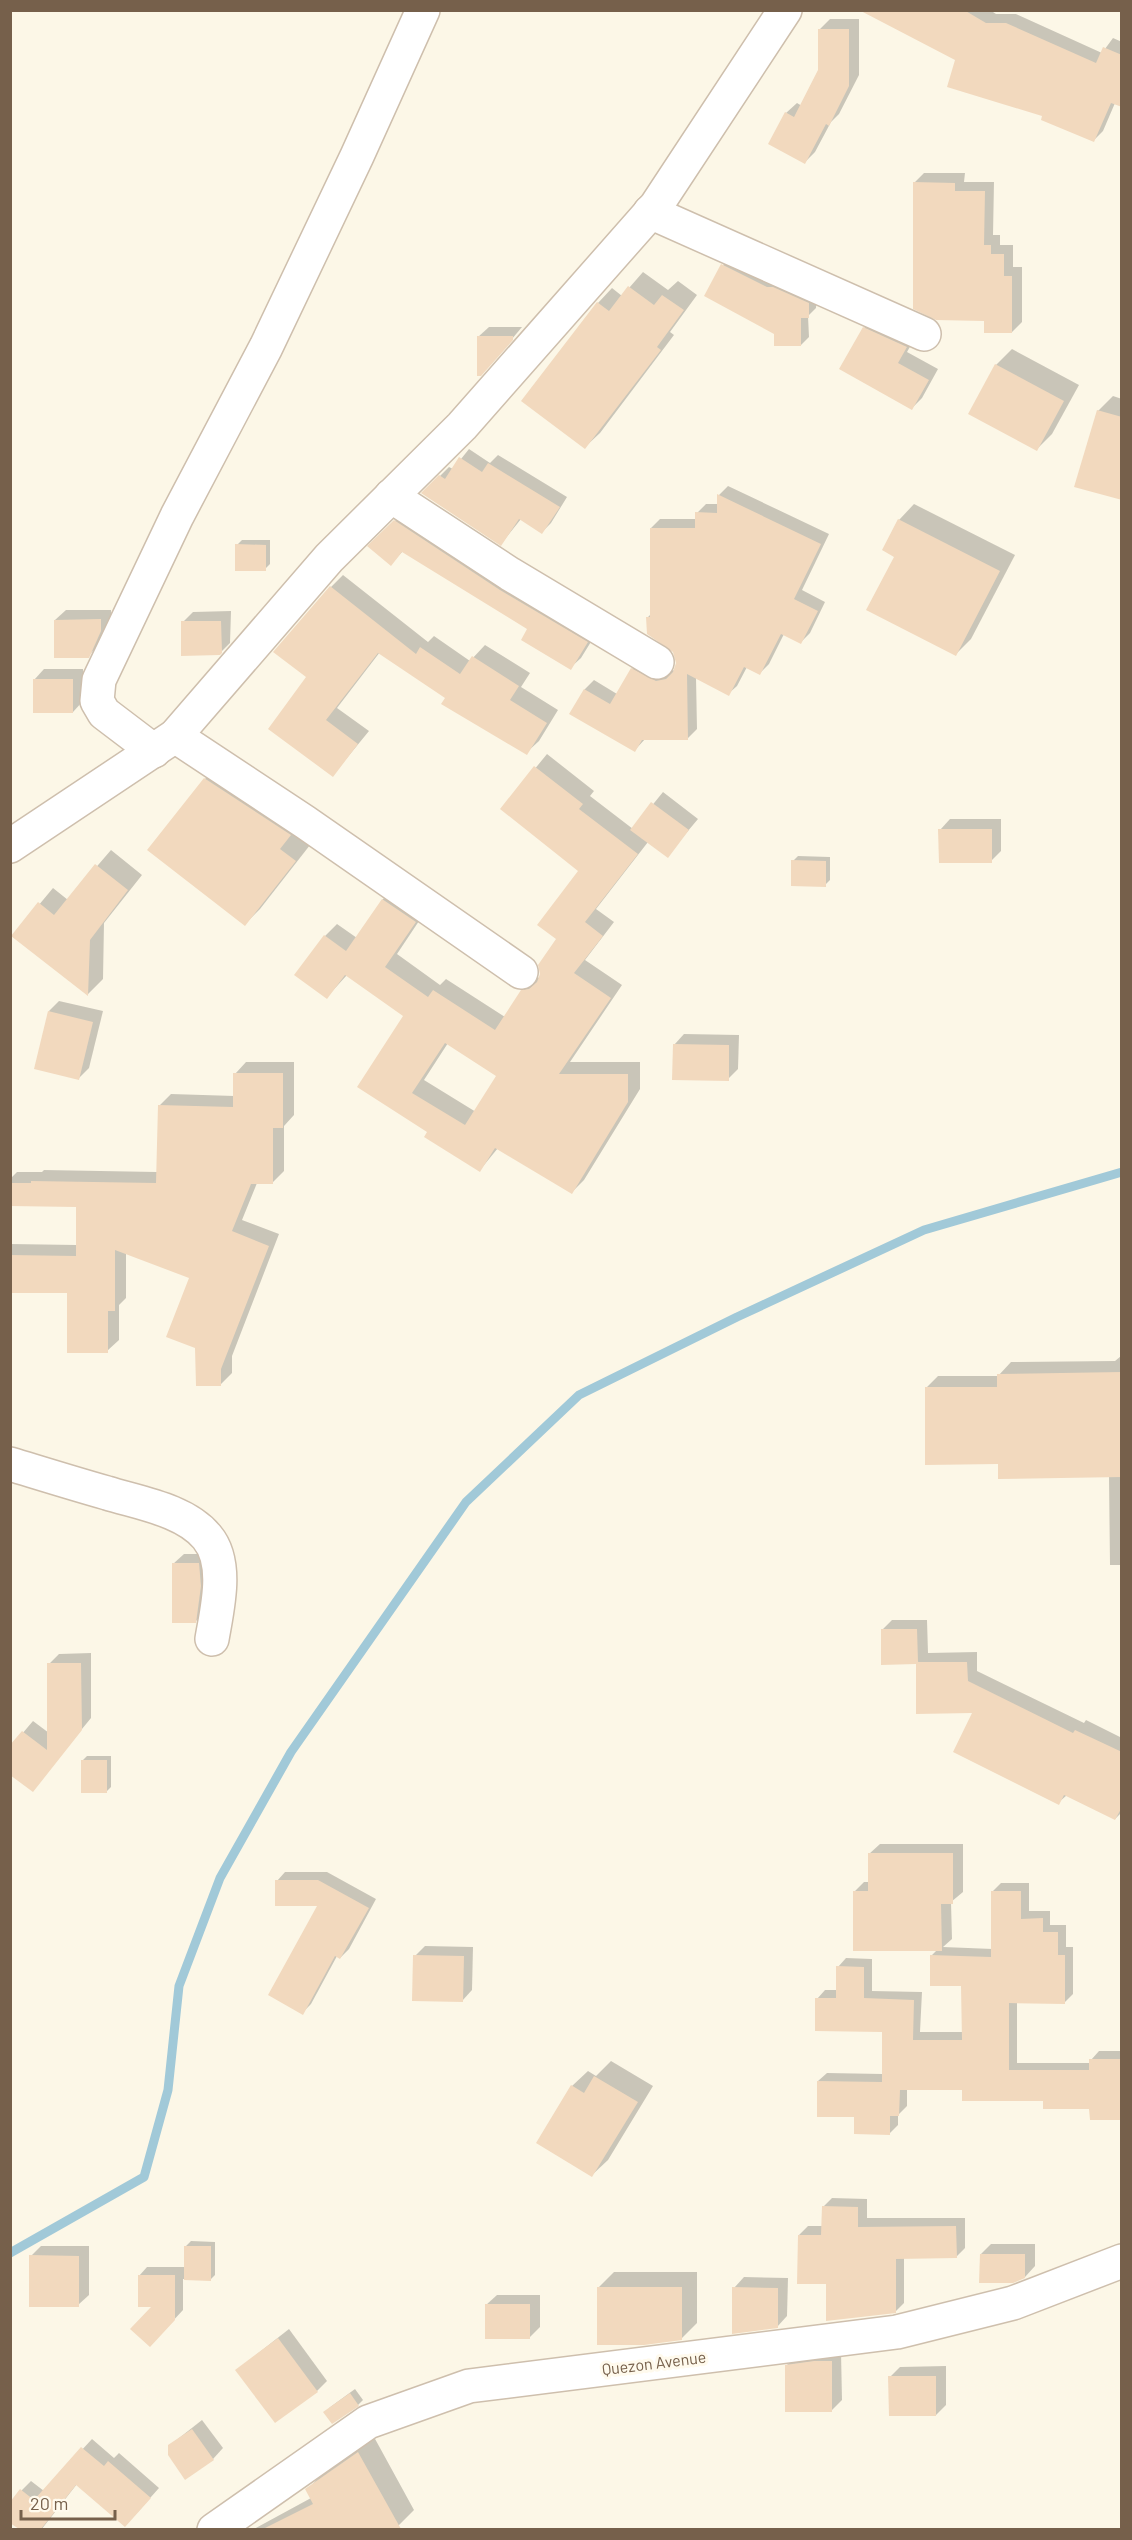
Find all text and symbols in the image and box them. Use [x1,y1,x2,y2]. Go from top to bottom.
street label: Quezon Avenue [601,2347,707,2378]
scale bar [21,2483,116,2521]
text: 20 m [30,2492,68,2514]

